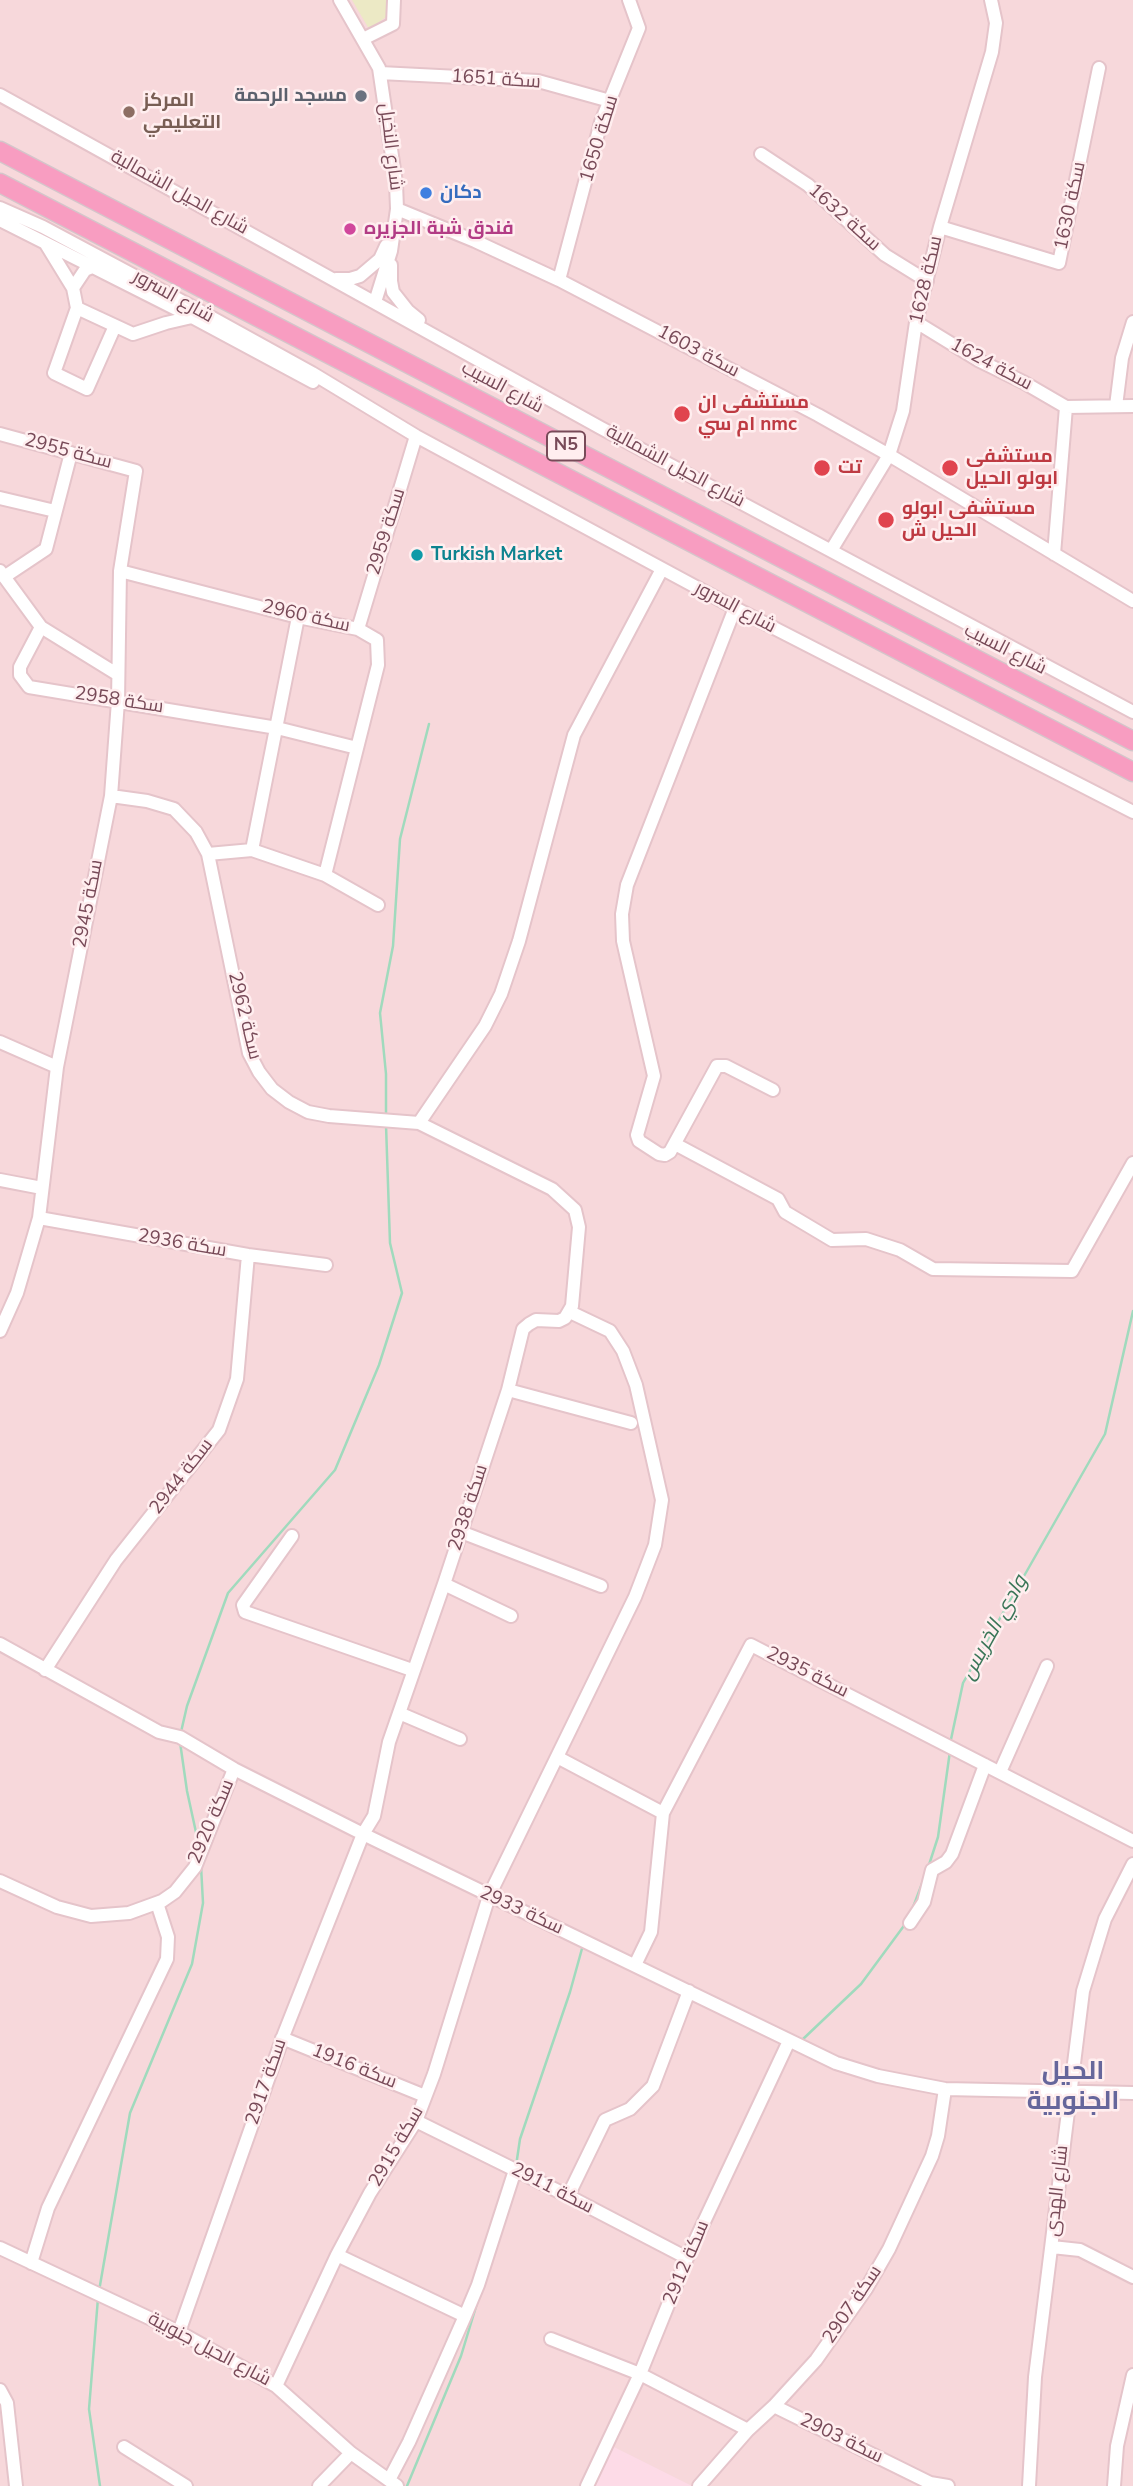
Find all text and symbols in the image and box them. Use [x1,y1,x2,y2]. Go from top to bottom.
street label: سكة 1651 [450,65,542,95]
place label: مسجد الرحمة [234,85,347,107]
marker: مسجد الرحمة [353,88,369,104]
place label: المركز التعليمي [143,90,221,134]
street label: سكة 1650 [576,93,624,185]
street label: شارع النخيل [373,102,407,192]
marker: المركز التعليمي [121,104,137,120]
street label: شارع الحيل الشمالية [106,146,252,240]
street label: سكة 1630 [1051,160,1091,252]
street label: سكة 1632 [803,180,885,256]
place label: دكان [440,182,482,204]
marker: دكان [418,185,434,201]
place label: فندق شبة الجزيره [364,218,514,240]
marker: فندق شبة الجزيره [342,221,358,237]
street label: سكة 1628 [906,234,948,326]
street label: شارع السرور [129,265,217,329]
street label: سكة 1603 [653,321,743,383]
street label: سكة 1624 [946,334,1036,396]
street label: شارع السيب [457,357,547,419]
place label: مستشفى ان ام سي nmc [698,392,809,436]
marker: مستشفى ان ام سي nmc [672,404,692,424]
street label: شارع الحيل الشمالية [602,421,748,513]
street label: سكة 2955 [22,429,114,475]
road number: N5 [547,432,585,461]
place label: مستشفى ابولو الحيل [966,446,1058,490]
place label: تت [838,457,862,479]
marker: تت [812,458,832,478]
marker: مستشفى ابولو الحيل [940,458,960,478]
street label: سكة 2959 [363,486,411,578]
place label: مستشفى ابولو الحيل ش [902,498,1035,542]
marker: مستشفى ابولو الحيل ش [876,510,896,530]
place label: Turkish Market [431,544,562,566]
marker: Turkish Market [409,547,425,563]
street label: شارع السرور [690,577,780,639]
street label: سكة 2960 [260,596,352,638]
street label: شارع السيب [960,620,1050,680]
street label: سكة 2958 [73,683,165,719]
street label: سكة 2945 [69,858,109,950]
street label: سكة 2962 [222,970,266,1062]
street label: سكة 2936 [136,1225,228,1263]
street label: سكة 2944 [145,1435,219,1519]
street label: سكة 2938 [444,1462,494,1554]
water label: وادي الخريس [956,1571,1034,1685]
street label: سكة 2935 [762,1642,852,1704]
street label: سكة 2920 [184,1776,240,1868]
street label: سكة 2933 [476,1882,566,1940]
street label: سكة 2917 [242,2036,292,2128]
street label: سكة 1916 [308,2040,400,2094]
district label: الحيل الجنوبية [1027,2057,1119,2118]
street label: سكة 2915 [365,2102,429,2192]
street label: شارع الهدى [1042,2144,1074,2238]
street label: سكة 2911 [507,2158,597,2220]
street label: سكة 2912 [659,2217,715,2309]
street label: سكة 2907 [818,2261,888,2349]
street label: شارع الحيل جنوبية [144,2308,274,2392]
street label: سكة 2903 [796,2409,886,2469]

